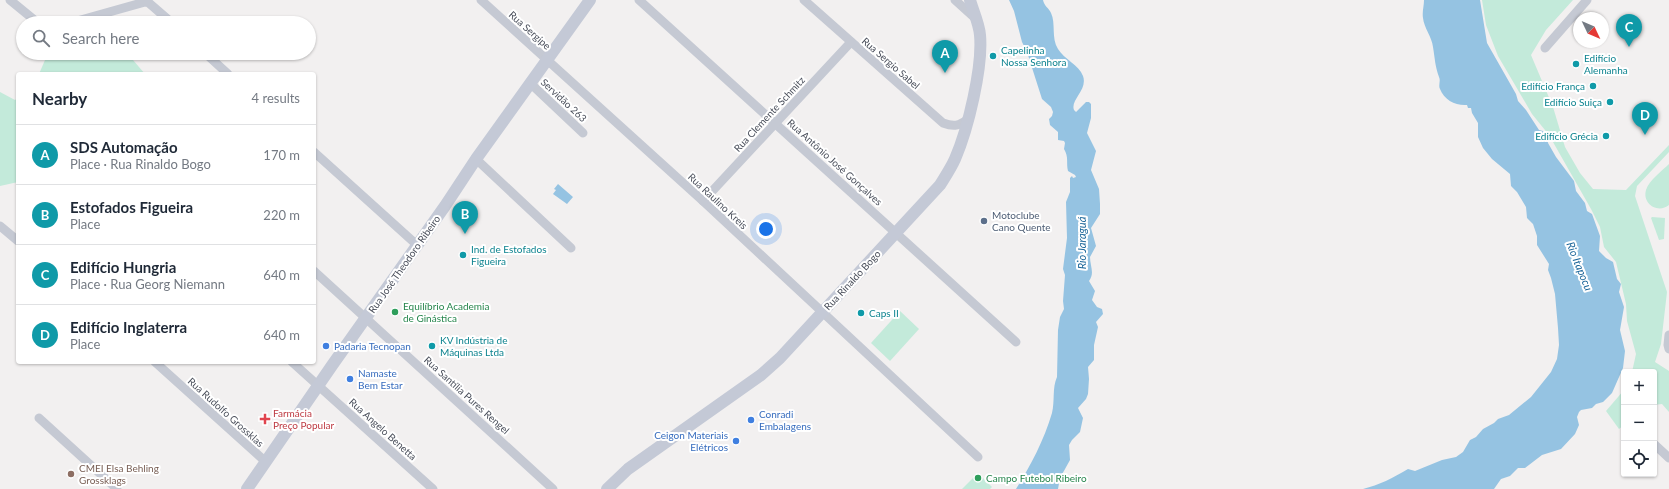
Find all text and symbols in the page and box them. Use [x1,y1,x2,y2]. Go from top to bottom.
street label: Rua Sergipe [507,8,553,52]
north arrow [1573,12,1609,48]
pin: C [1616,14,1642,47]
search box [16,16,316,60]
icon: search [30,27,52,49]
text: Search here [62,29,139,47]
street label: Rua Sergio Sabel [860,35,922,91]
pin: A [932,40,958,73]
place label: Capelinha Nossa Senhora [1001,44,1066,68]
marker: Capelinha Nossa Senhora [988,51,998,61]
place label: Edifício Alemanha [1584,52,1628,76]
marker: Edifício Alemanha [1571,59,1581,69]
street label: Rua Clemente Schmitz [731,74,807,154]
street label: Servidão 263 [539,76,589,124]
place label: Edifício França [1521,80,1585,92]
marker: Edifício França [1588,81,1598,91]
text: Nearby [32,88,87,109]
text: 4 results [252,90,300,106]
place label: Edifício Suiça [1544,96,1602,108]
marker: Edifício Suiça [1605,97,1615,107]
pin: D [1632,102,1658,135]
street label: Rua Antônio José Gonçalves [785,116,885,208]
place label: Edifício Grécia [1535,130,1598,142]
marker: Edifício Grécia [1601,131,1611,141]
text: SDS Automação [70,138,178,156]
text: A [40,147,50,163]
text: 170 m [263,147,300,163]
text: Place · Rua Rinaldo Bogo [70,156,211,172]
street label: Rua Raulino Kreis [686,171,750,231]
text: Estofados Figueira [70,198,193,216]
pin: B [452,201,478,234]
text: B [41,207,49,223]
text: 220 m [263,207,300,223]
place label: Motoclube Cano Quente [992,209,1051,233]
street label: Rua José Theodoro Ribeiro [366,212,443,315]
text: Place [70,216,100,232]
marker: Motoclube Cano Quente [979,216,989,226]
water label: Rio Jaraguá [1075,216,1088,269]
your location [756,219,776,239]
water label: Rio Itapocu [1564,240,1596,293]
place label: Ind. de Estofados Figueira [471,243,546,267]
street label: Rua Rinaldo Bogo [821,247,883,312]
marker: Ind. de Estofados Figueira [458,250,468,260]
text: Edifício Hungria [70,258,176,276]
text: C [41,267,49,283]
text: 640 m [263,267,300,283]
text: Place · Rua Georg Niemann [70,276,225,292]
place label: Equilíbrio Academia de Ginástica [403,300,489,324]
marker: Equilíbrio Academia de Ginástica [390,307,400,317]
place label: Caps II [869,307,899,319]
marker: Caps II [856,308,866,318]
text: Edifício Inglaterra [70,318,187,336]
text: D [40,327,50,343]
text: 640 m [263,327,300,343]
place label: KV Indústria de Máquinas Ltda [440,334,507,358]
text: Place [70,336,100,352]
place label: Padaria Tecnopan [334,340,411,352]
marker: Padaria Tecnopan [321,341,331,351]
marker: KV Indústria de Máquinas Ltda [427,341,437,351]
street label: Rua Santília Pures Rengel [422,354,512,436]
place label: Namaste Bem Estar [358,367,403,391]
map controls [1621,369,1657,477]
button: + [1621,369,1657,405]
marker: Namaste Bem Estar [345,374,355,384]
street label: Rua Rudolfo Grossklas [186,375,266,449]
street label: Rua Angelo Benetta [347,396,419,462]
button: − [1621,405,1657,441]
place label: Farmácia Preço Popular [273,407,334,431]
place label: Conradi Embalagens [759,408,811,432]
marker: Farmácia Preço Popular [260,414,270,424]
marker: Conradi Embalagens [746,415,756,425]
place label: Ceigon Materiais Elétricos [654,429,728,453]
marker: Ceigon Materiais Elétricos [731,436,741,446]
button: locate [1621,441,1657,477]
place label: CMEI Elsa Behling Grossklags [79,462,159,486]
marker: CMEI Elsa Behling Grossklags [66,469,76,479]
place label: Campo Futebol Ribeiro [986,472,1087,484]
marker: Campo Futebol Ribeiro [973,473,983,483]

